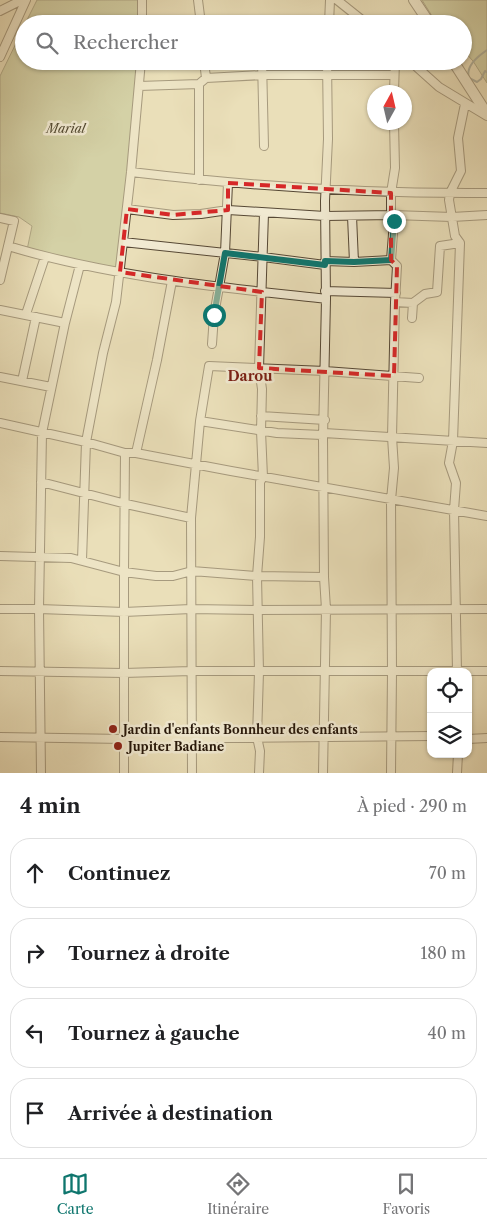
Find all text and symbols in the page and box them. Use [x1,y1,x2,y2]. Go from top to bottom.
search box [15,15,472,70]
icon: search [33,29,61,57]
text: Rechercher [73,31,178,54]
north arrow [367,85,412,130]
park label: Marial [45,121,87,136]
route end [383,210,406,233]
route start [203,304,226,327]
district label: Darou [227,367,273,385]
map controls [427,668,472,758]
button: locate [427,668,472,713]
button: layers [427,713,472,758]
place label: Jardin d'enfants Bonnheur des enfants [121,722,358,737]
marker: Jardin d'enfants Bonnheur des enfants [107,723,119,735]
place label: Jupiter Badiane [126,739,224,754]
marker: Jupiter Badiane [112,740,124,752]
text: 4 min [20,793,81,818]
text: À pied · 290 m [357,796,467,816]
icon: ahead [21,859,49,887]
text: Continuez [68,862,170,885]
text: 70 m [429,863,466,883]
icon: right [21,939,49,967]
text: Tournez à droite [68,942,230,965]
text: 180 m [420,943,466,963]
icon: left [21,1019,49,1047]
text: Tournez à gauche [68,1022,240,1045]
text: 40 m [427,1023,466,1043]
icon: arrive [21,1099,49,1127]
text: Arrivée à destination [68,1102,273,1125]
tab: Carte [57,1170,94,1218]
tab: Itinéraire [207,1170,269,1218]
tab: Favoris [383,1170,430,1218]

